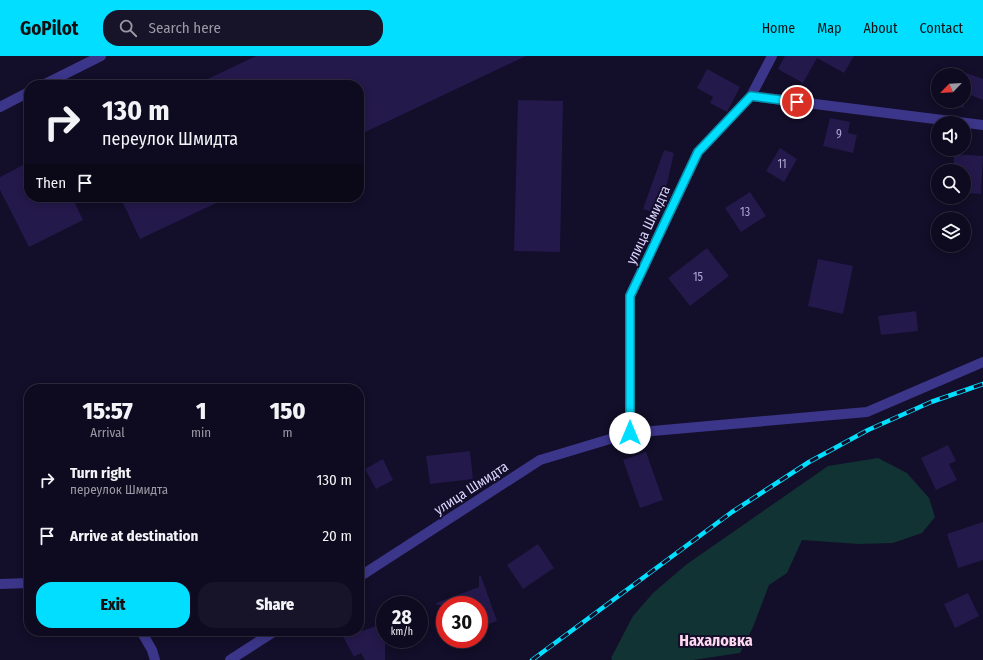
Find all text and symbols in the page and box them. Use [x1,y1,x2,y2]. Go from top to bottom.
search box [103,10,383,46]
text: GoPilot [20,17,79,40]
icon: search [117,17,139,39]
text: Search here [149,19,221,37]
text: Home [762,20,795,37]
text: Map [817,20,841,37]
text: About [863,20,898,37]
text: Contact [920,20,963,37]
north arrow [931,68,971,108]
map controls [931,68,971,252]
pin [780,85,814,119]
icon: arrive [786,91,808,113]
text: 130 m [102,94,170,127]
icon: right [36,96,88,148]
button: sound [931,116,971,156]
house number: 9 [836,127,842,141]
text: переулок Шмидта [102,128,238,150]
house number: 11 [777,157,787,171]
button: search [931,164,971,204]
icon: arrive [74,172,96,194]
text: Then [36,174,66,192]
street label: улица Шмидта [623,183,674,267]
house number: 13 [740,205,750,219]
button: layers [931,212,971,252]
house number: 15 [693,270,704,284]
text: 15:57 [83,397,133,425]
text: 1 [196,397,206,425]
text: 150 [270,397,305,425]
position arrow [609,412,651,454]
text: Arrival [90,425,125,440]
text: min [191,425,211,440]
text: m [283,425,293,440]
street label: улица Шмидта [431,458,512,519]
text: Turn right [70,464,131,482]
icon: right [36,469,58,491]
text: 130 m [317,471,352,489]
text: переулок Шмидта [70,482,168,497]
icon: arrive [36,525,58,547]
text: Arrive at destination [70,527,198,545]
text: 20 m [323,527,352,545]
button: Exit [36,582,190,628]
button: Share [198,582,352,628]
speed limit sign: 30 [436,596,488,648]
text: 28 [392,605,412,629]
text: km/h [391,626,413,638]
district label: Нахаловка [679,631,753,650]

